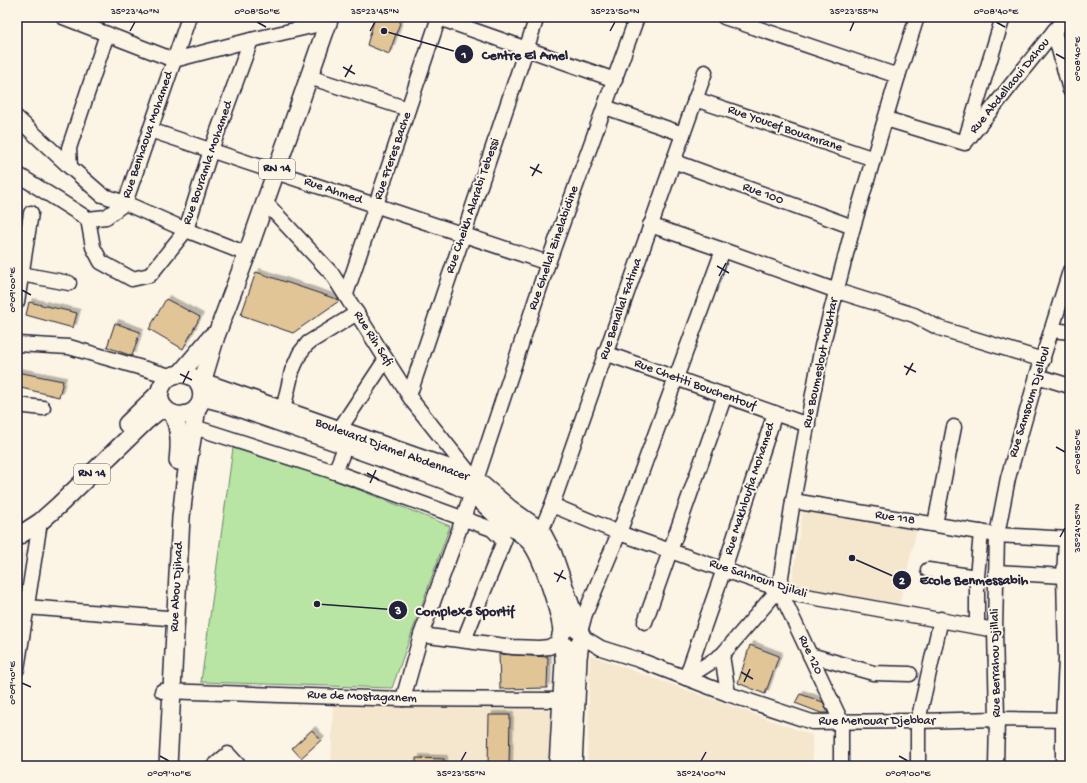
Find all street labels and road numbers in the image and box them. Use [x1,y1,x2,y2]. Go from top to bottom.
street label: Rue Abdellaoui Dahou [967,35,1053,137]
street label: Rue Benhaoua Mohamed [119,68,177,200]
street label: Rue Bouramla Mohamed [180,98,237,227]
street label: Rue Youcef Bouamrane [726,102,845,156]
street label: Rue Freres Bache [371,110,415,202]
street label: Rue Cheikh Alarabi Tebessi [443,136,503,276]
road number: RN 14 [259,159,295,179]
street label: Rue Ahmed [302,174,366,208]
street label: Rue 100 [740,180,786,209]
street label: Rue Ghellal Zinelabidine [526,184,582,312]
street label: Rue Benallal Fatima [597,255,646,362]
street label: Rue Boumeslout Mokhtar [800,295,842,429]
street label: Rue Rih Safi [350,309,396,370]
street label: Rue Samsoum Djelloul [1006,344,1054,459]
street label: Rue Chetiti Bouchentouf [632,356,759,414]
street label: Boulevard Djamel Abdennacer [312,415,472,485]
street label: Rue Makhloufia Mohamed [722,420,779,557]
road number: RN 14 [74,464,110,484]
street label: Rue 118 [874,507,916,529]
street label: Rue Abou Djihad [167,540,187,632]
street label: Rue Sahnoun Djilali [707,556,809,602]
street label: Rue Berrahou Djillali [988,608,1004,718]
street label: Rue 120 [794,633,826,678]
street label: Rue de Mostaganem [307,688,417,706]
street label: Rue Menouar Djebbar [819,714,937,729]

